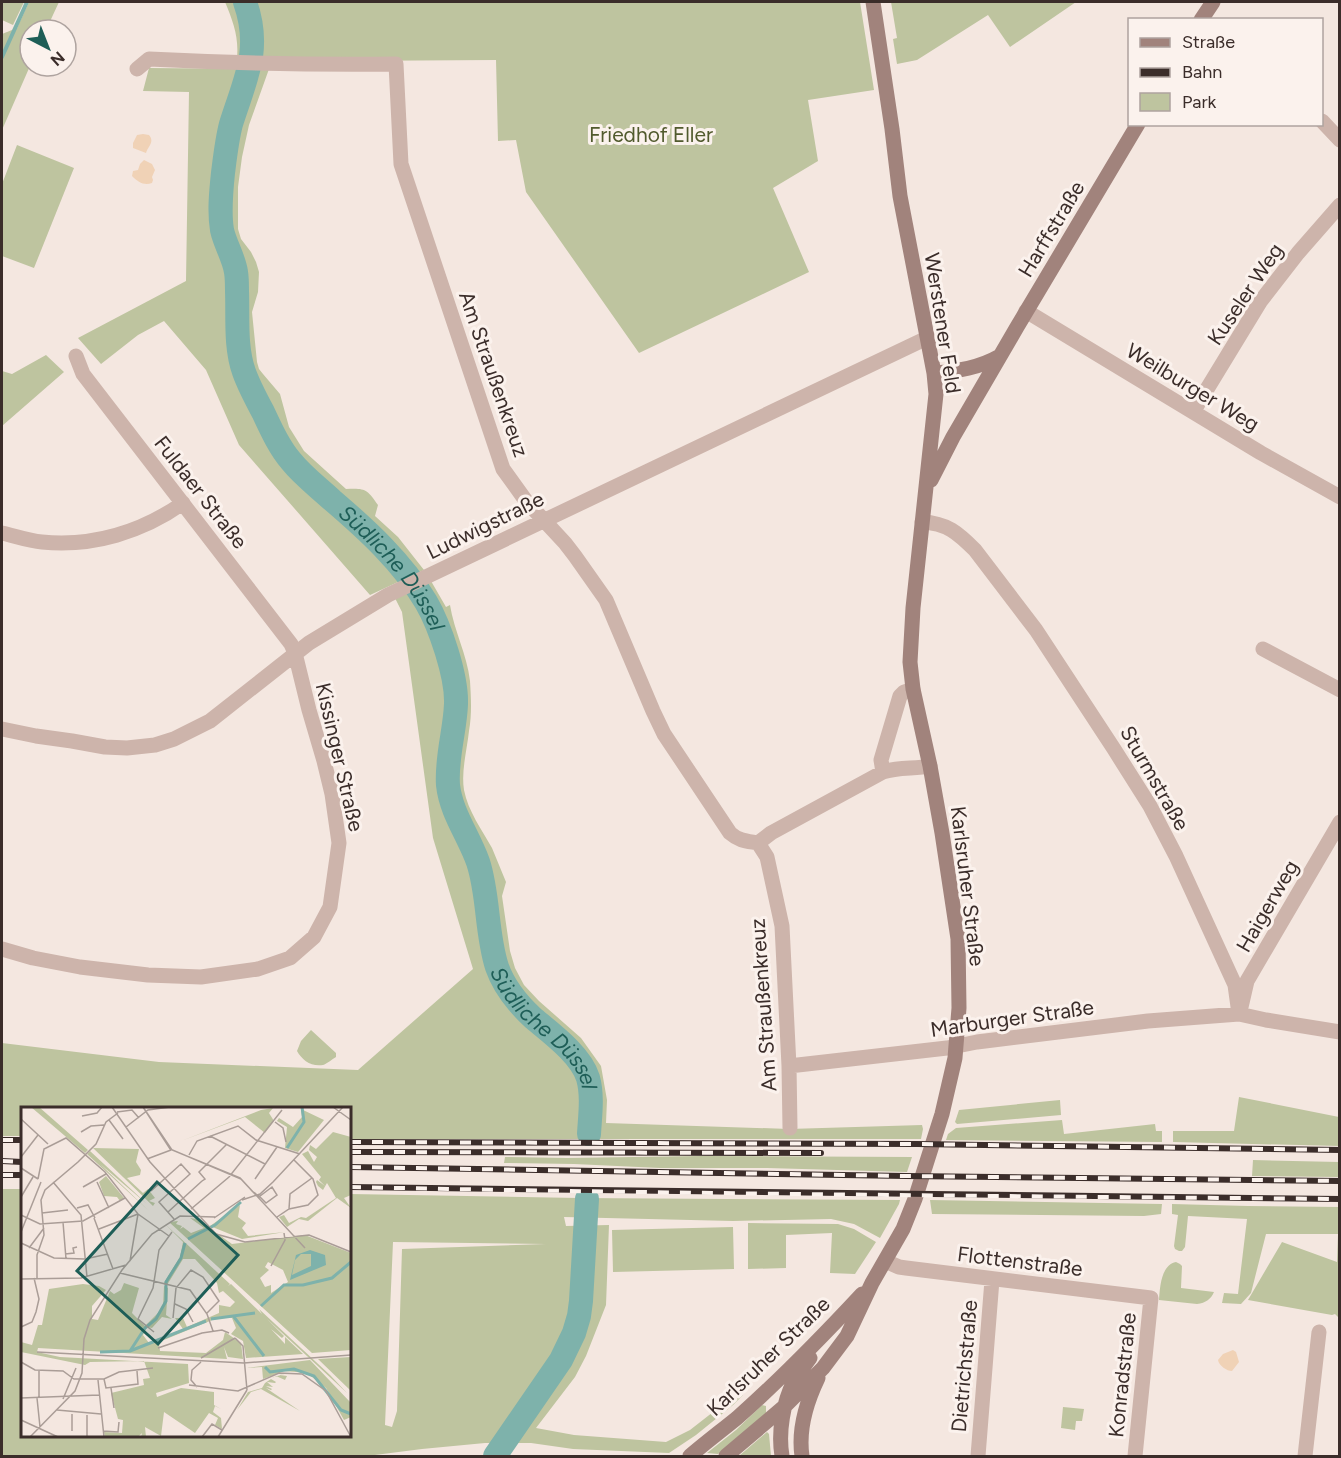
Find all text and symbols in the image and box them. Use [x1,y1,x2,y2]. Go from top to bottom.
north arrow [18,18,78,78]
legend [1128,18,1323,126]
text: Straße [1182,31,1235,53]
text: N [47,48,69,70]
text: Bahn [1182,61,1222,83]
text: Park [1182,91,1217,113]
park label: Friedhof Eller [589,122,713,147]
street label: Harffstraße [1012,176,1090,282]
street label: Kuseler Weg [1202,238,1288,350]
street label: Werstener Feld [920,251,966,395]
street label: Am Straußenkreuz [454,288,534,460]
street label: Weilburger Weg [1122,338,1264,436]
street label: Fuldaer Straße [149,431,253,553]
street label: Ludwigstraße [422,486,548,564]
water label: Südliche Düssel [334,499,451,634]
street label: Kissinger Straße [311,680,369,834]
street label: Sturmstraße [1115,721,1195,835]
street label: Karlsruher Straße [946,805,990,967]
street label: Haigerweg [1231,855,1303,957]
street label: Am Straußenkreuz [744,918,782,1092]
water label: Südliche Düssel [485,963,604,1091]
street label: Marburger Straße [929,994,1095,1042]
inset map [21,1107,351,1437]
street label: Flottenstraße [956,1241,1084,1281]
street label: Karlsruher Straße [701,1291,835,1421]
street label: Dietrichstraße [946,1299,982,1433]
street label: Konradstraße [1103,1311,1141,1439]

